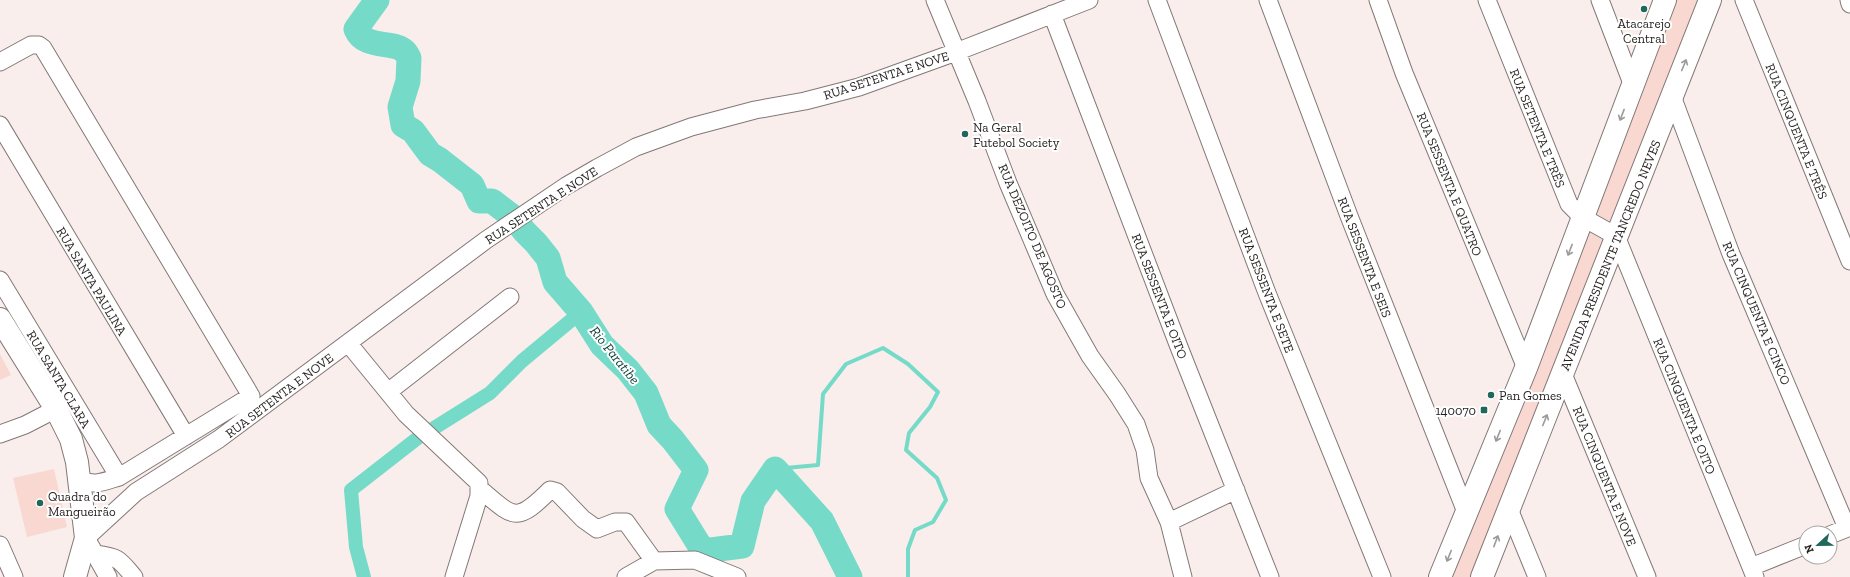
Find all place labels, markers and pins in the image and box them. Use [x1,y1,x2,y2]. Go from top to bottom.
marker: Atacarejo Central [1639,4,1649,14]
place label: Atacarejo Central [1617,16,1671,46]
place label: Na Geral Futebol Society [973,120,1060,150]
marker: Na Geral Futebol Society [960,129,970,139]
place label: Pan Gomes [1499,388,1562,403]
marker: Pan Gomes [1486,390,1496,400]
place label: 140070 [1435,403,1476,418]
marker: 140070 [1479,405,1489,415]
place label: Quadra do Mangueirão [48,489,116,519]
marker: Quadra do Mangueirão [35,498,45,508]

